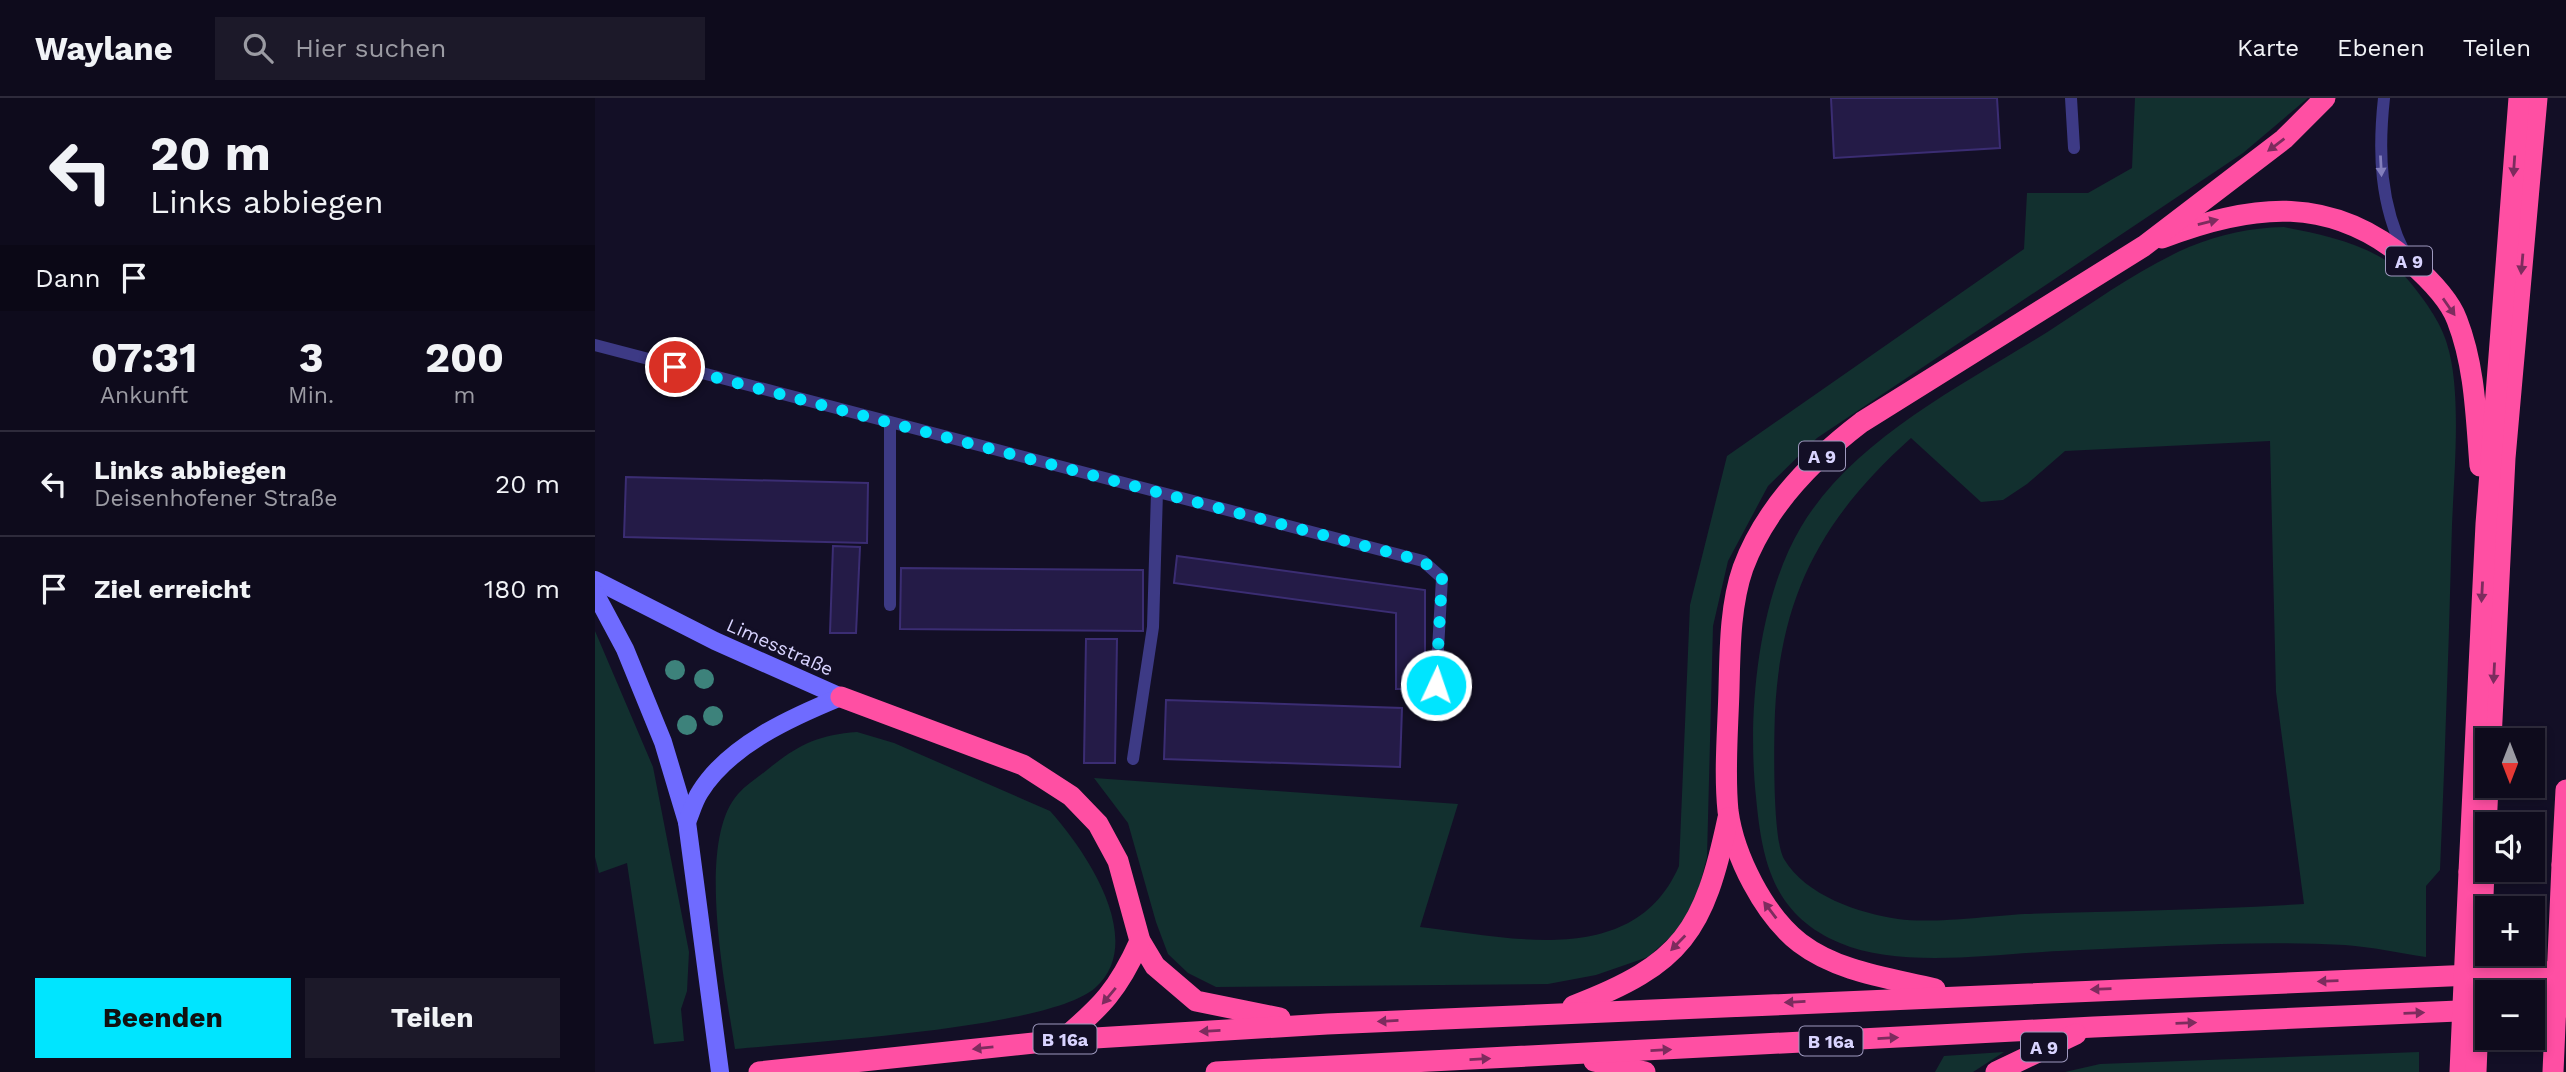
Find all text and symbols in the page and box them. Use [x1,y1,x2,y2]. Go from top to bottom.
search box [215,17,705,80]
text: Waylane [35,29,173,68]
icon: search [239,29,277,67]
text: Hier suchen [295,33,446,63]
text: Karte [2237,34,2299,62]
text: Ebenen [2337,34,2425,62]
text: Teilen [2463,34,2531,62]
text: 20 m [150,124,271,182]
icon: left [35,126,126,217]
one-way arrow [2267,137,2285,151]
one-way arrow [2376,155,2387,177]
one-way arrow [2508,155,2519,177]
text: Links abbiegen [150,183,384,221]
one-way arrow [2197,216,2219,227]
road number: A 9 [2386,246,2432,276]
one-way arrow [2516,253,2527,275]
icon: arrive [115,259,153,297]
text: Dann [35,263,101,293]
one-way arrow [2442,298,2456,316]
text: 07:31 [91,333,197,382]
text: 3 [299,333,324,382]
text: 200 [425,333,504,382]
pin [645,337,705,397]
icon: arrive [656,348,694,386]
text: Ankunft [100,382,188,409]
text: Min. [288,382,334,409]
text: m [454,382,476,409]
road number: A 9 [1799,442,1845,470]
text: Links abbiegen [94,455,287,485]
icon: left [35,465,73,503]
text: 20 m [495,469,560,499]
text: Deisenhofener Straße [94,485,338,512]
icon: arrive [35,570,73,608]
text: Ziel erreicht [94,574,251,604]
text: 180 m [484,574,560,604]
one-way arrow [2477,581,2488,603]
street label: Limesstraße [723,613,837,681]
position arrow [1399,648,1473,722]
one-way arrow [2489,662,2500,684]
north arrow [2475,728,2545,798]
map controls [2475,728,2545,1050]
button: sound [2475,812,2545,882]
button: + [2475,896,2545,966]
one-way arrow [1762,901,1777,919]
one-way arrow [1671,934,1687,951]
one-way arrow [2317,975,2339,986]
button: Beenden [35,978,291,1058]
button: Teilen [305,978,560,1058]
button: − [2475,980,2545,1050]
one-way arrow [2090,984,2112,995]
one-way arrow [1101,987,1116,1005]
one-way arrow [1783,997,1805,1008]
one-way arrow [2403,1008,2425,1019]
one-way arrow [1377,1015,1399,1026]
one-way arrow [2176,1017,2198,1028]
road number: B 16a [1033,1024,1097,1054]
one-way arrow [1199,1025,1221,1036]
road number: B 16a [1799,1026,1863,1056]
one-way arrow [1877,1032,1899,1043]
road number: A 9 [2021,1032,2067,1062]
one-way arrow [972,1042,994,1053]
one-way arrow [1650,1044,1672,1055]
one-way arrow [1469,1053,1491,1064]

